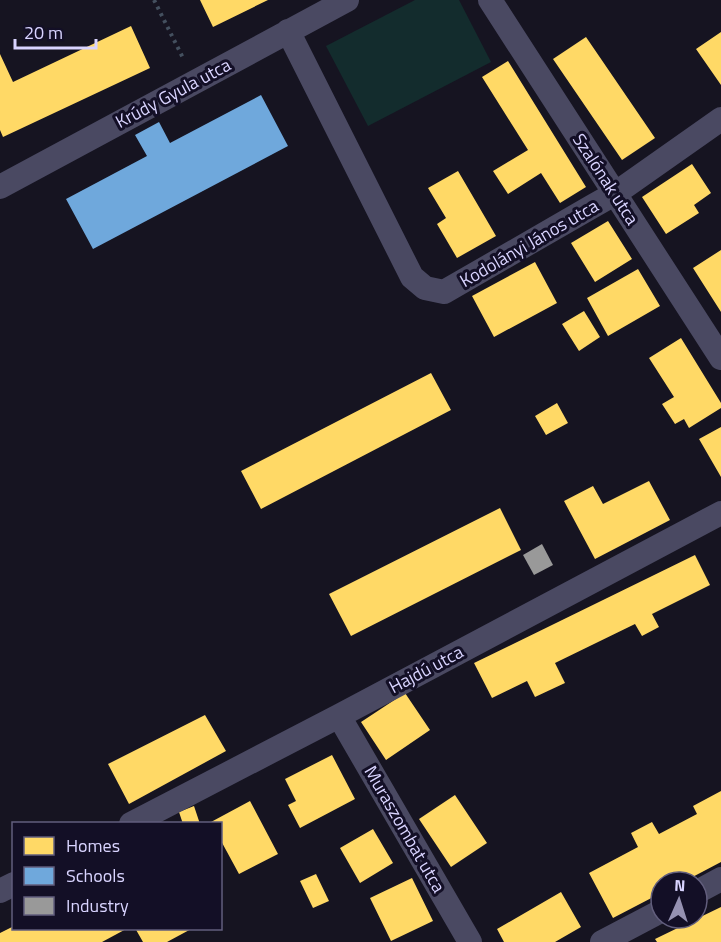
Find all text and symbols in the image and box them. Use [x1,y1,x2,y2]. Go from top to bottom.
scale bar [15,12,96,50]
text: 20 m [24,19,63,46]
street label: Krúdy Gyula utca [110,51,236,135]
street label: Szalónak utca [566,128,646,230]
street label: Kodolányi János utca [455,192,603,294]
street label: Hajdú utca [384,638,468,700]
street label: Muraszombat utca [358,761,452,897]
legend [12,822,222,930]
text: Homes [66,832,120,859]
text: Schools [66,862,125,889]
north arrow [649,870,709,930]
text: N [674,873,686,897]
text: Industry [66,892,129,919]

